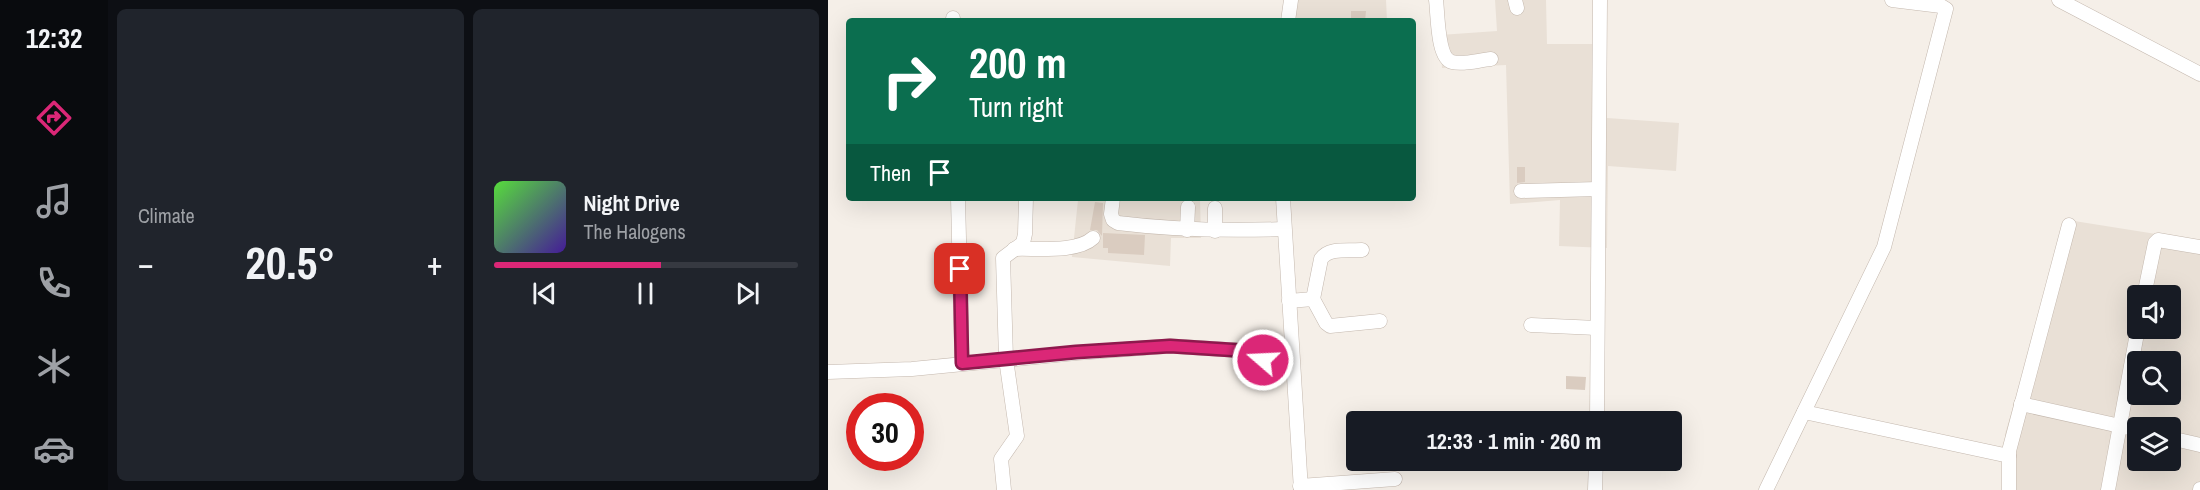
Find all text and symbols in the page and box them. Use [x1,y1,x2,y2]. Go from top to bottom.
text: 12:32 [26,20,82,56]
text: 200 m [969,35,1067,91]
icon: right [870,42,948,120]
text: Turn right [969,89,1063,125]
icon: directions [33,97,75,139]
icon: arrive [923,156,956,189]
text: Then [870,158,911,188]
icon: music [33,180,75,222]
text: Night Drive [584,188,680,218]
text: Climate [138,202,195,229]
text: The Halogens [584,218,686,245]
text: 20.5° [245,232,335,293]
text: − [138,241,154,285]
text: + [427,241,442,285]
pin [934,243,985,294]
icon: arrive [943,252,976,285]
icon: phone [33,262,75,304]
icon: previous [528,277,561,310]
icon: pause [629,277,662,310]
icon: next [731,277,764,310]
map controls [2127,285,2181,471]
button: sound [2127,285,2181,339]
position arrow [1231,328,1295,392]
icon: climate [33,345,75,387]
button: search [2127,351,2181,405]
speed limit sign: 30 [846,393,924,471]
button: layers [2127,417,2181,471]
text: 12:33 · 1 min · 260 m [1427,426,1601,456]
icon: car [33,428,75,470]

